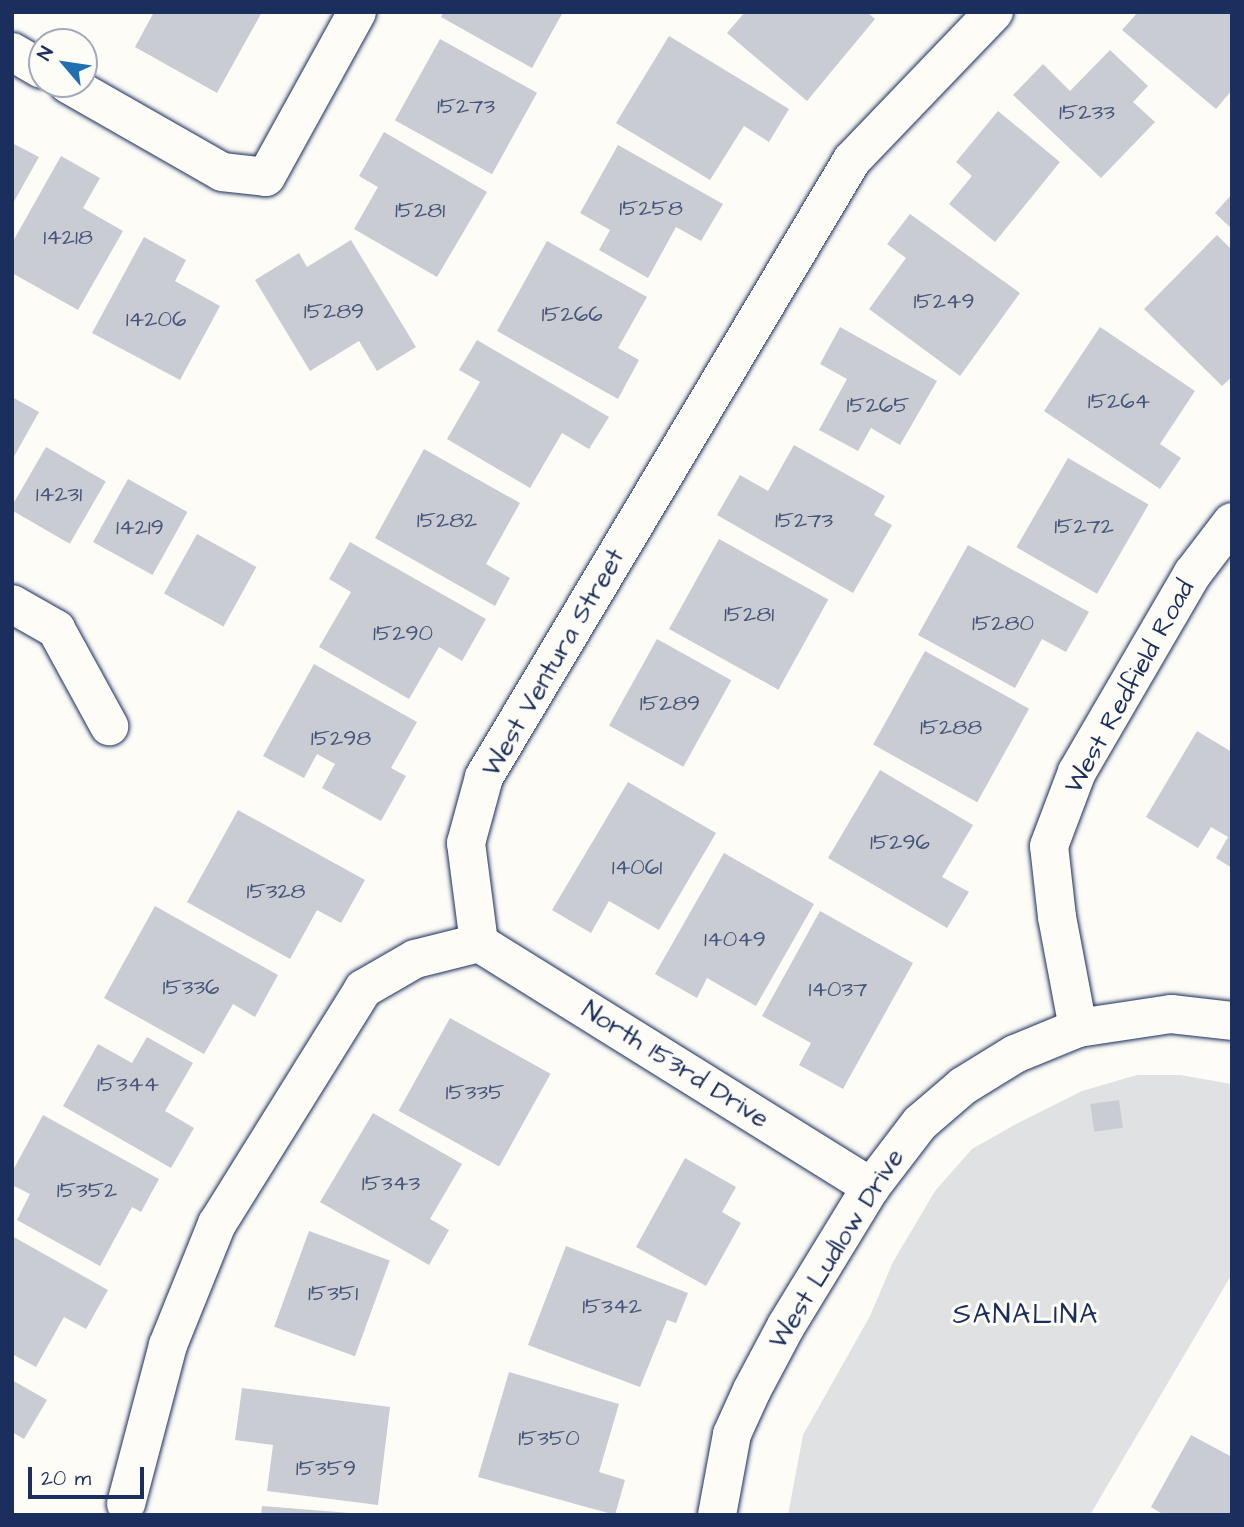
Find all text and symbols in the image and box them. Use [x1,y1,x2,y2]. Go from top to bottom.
north arrow [28,28,98,98]
text: N [31,42,61,65]
house number: 15273 [437,92,495,120]
house number: 15233 [1059,98,1115,126]
house number: 15258 [619,194,683,222]
house number: 15281 [395,196,445,224]
house number: 14218 [43,223,93,251]
house number: 15249 [913,287,975,315]
house number: 15289 [304,297,364,325]
house number: 15266 [541,300,603,328]
house number: 14206 [126,305,186,333]
house number: 15264 [1088,387,1150,415]
house number: 15265 [846,391,910,419]
house number: 14231 [36,480,82,508]
house number: 15282 [417,506,477,534]
house number: 15273 [775,506,833,534]
house number: 15272 [1054,512,1114,540]
house number: 14219 [116,513,164,541]
street label: West Ventura Street [476,544,632,782]
street label: West Redfield Road [1058,575,1202,799]
house number: 15281 [724,600,774,628]
house number: 15280 [972,609,1034,637]
house number: 15290 [373,619,433,647]
house number: 15289 [640,689,700,717]
house number: 15288 [920,713,982,741]
house number: 15298 [311,724,371,752]
house number: 15296 [870,828,930,856]
house number: 14061 [612,853,662,881]
house number: 15328 [246,877,306,905]
house number: 14049 [704,925,766,953]
house number: 15336 [162,973,220,1001]
house number: 14037 [809,975,867,1003]
street label: North 153rd Drive [576,995,774,1135]
house number: 15344 [97,1070,159,1098]
house number: 15335 [446,1078,504,1106]
street label: West Ludlow Drive [763,1143,911,1355]
house number: 15343 [362,1169,420,1197]
house number: 15352 [57,1176,117,1204]
house number: 15351 [308,1279,358,1307]
house number: 15342 [582,1292,642,1320]
district label: SANALINA [954,1298,1098,1332]
house number: 15350 [518,1424,580,1452]
scale bar [32,1454,147,1498]
house number: 15359 [296,1454,356,1482]
text: 20 m [41,1464,91,1493]

